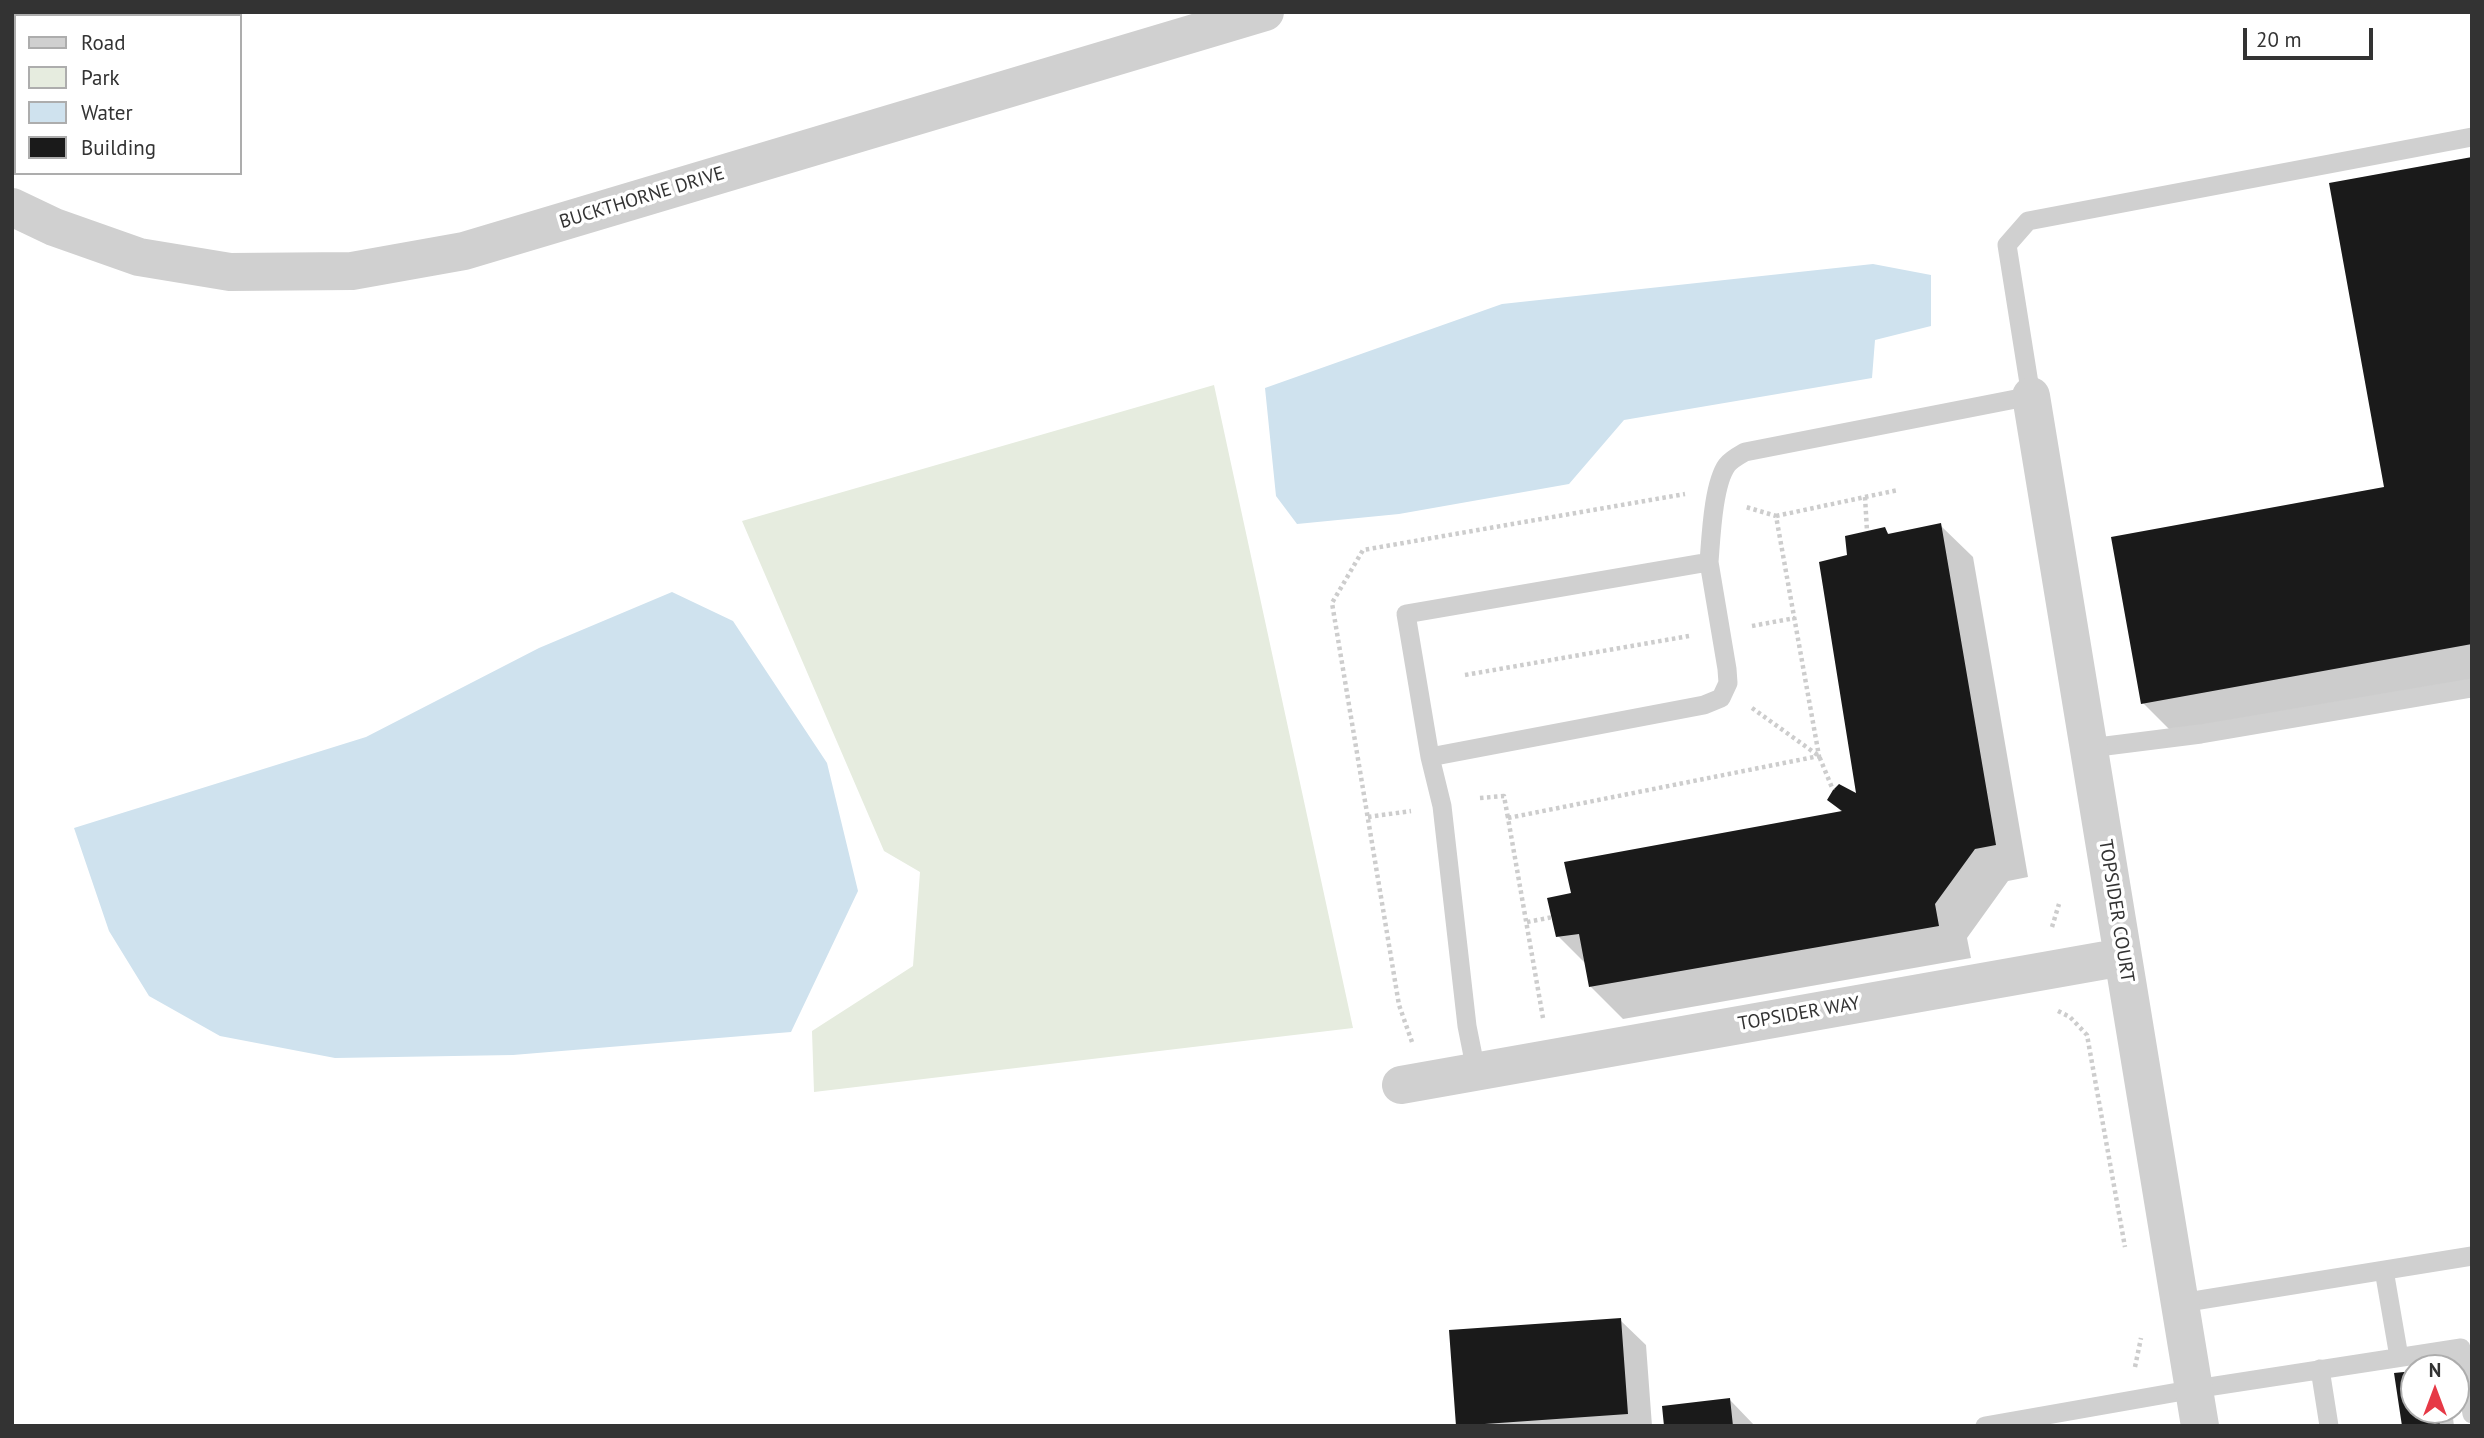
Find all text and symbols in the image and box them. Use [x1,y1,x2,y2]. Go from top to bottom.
legend [14,14,242,175]
scale bar [2246,14,2376,58]
text: 20 m [2256,26,2302,53]
text: Road [81,29,125,56]
text: Park [81,64,120,91]
text: Water [81,99,133,126]
text: Building [81,134,156,161]
street label: BUCKTHORNE DRIVE [557,162,727,234]
street label: TOPSIDER COURT [2093,838,2139,984]
street label: TOPSIDER WAY [1736,992,1862,1036]
north arrow [2400,1354,2470,1424]
text: N [2429,1358,2441,1382]

